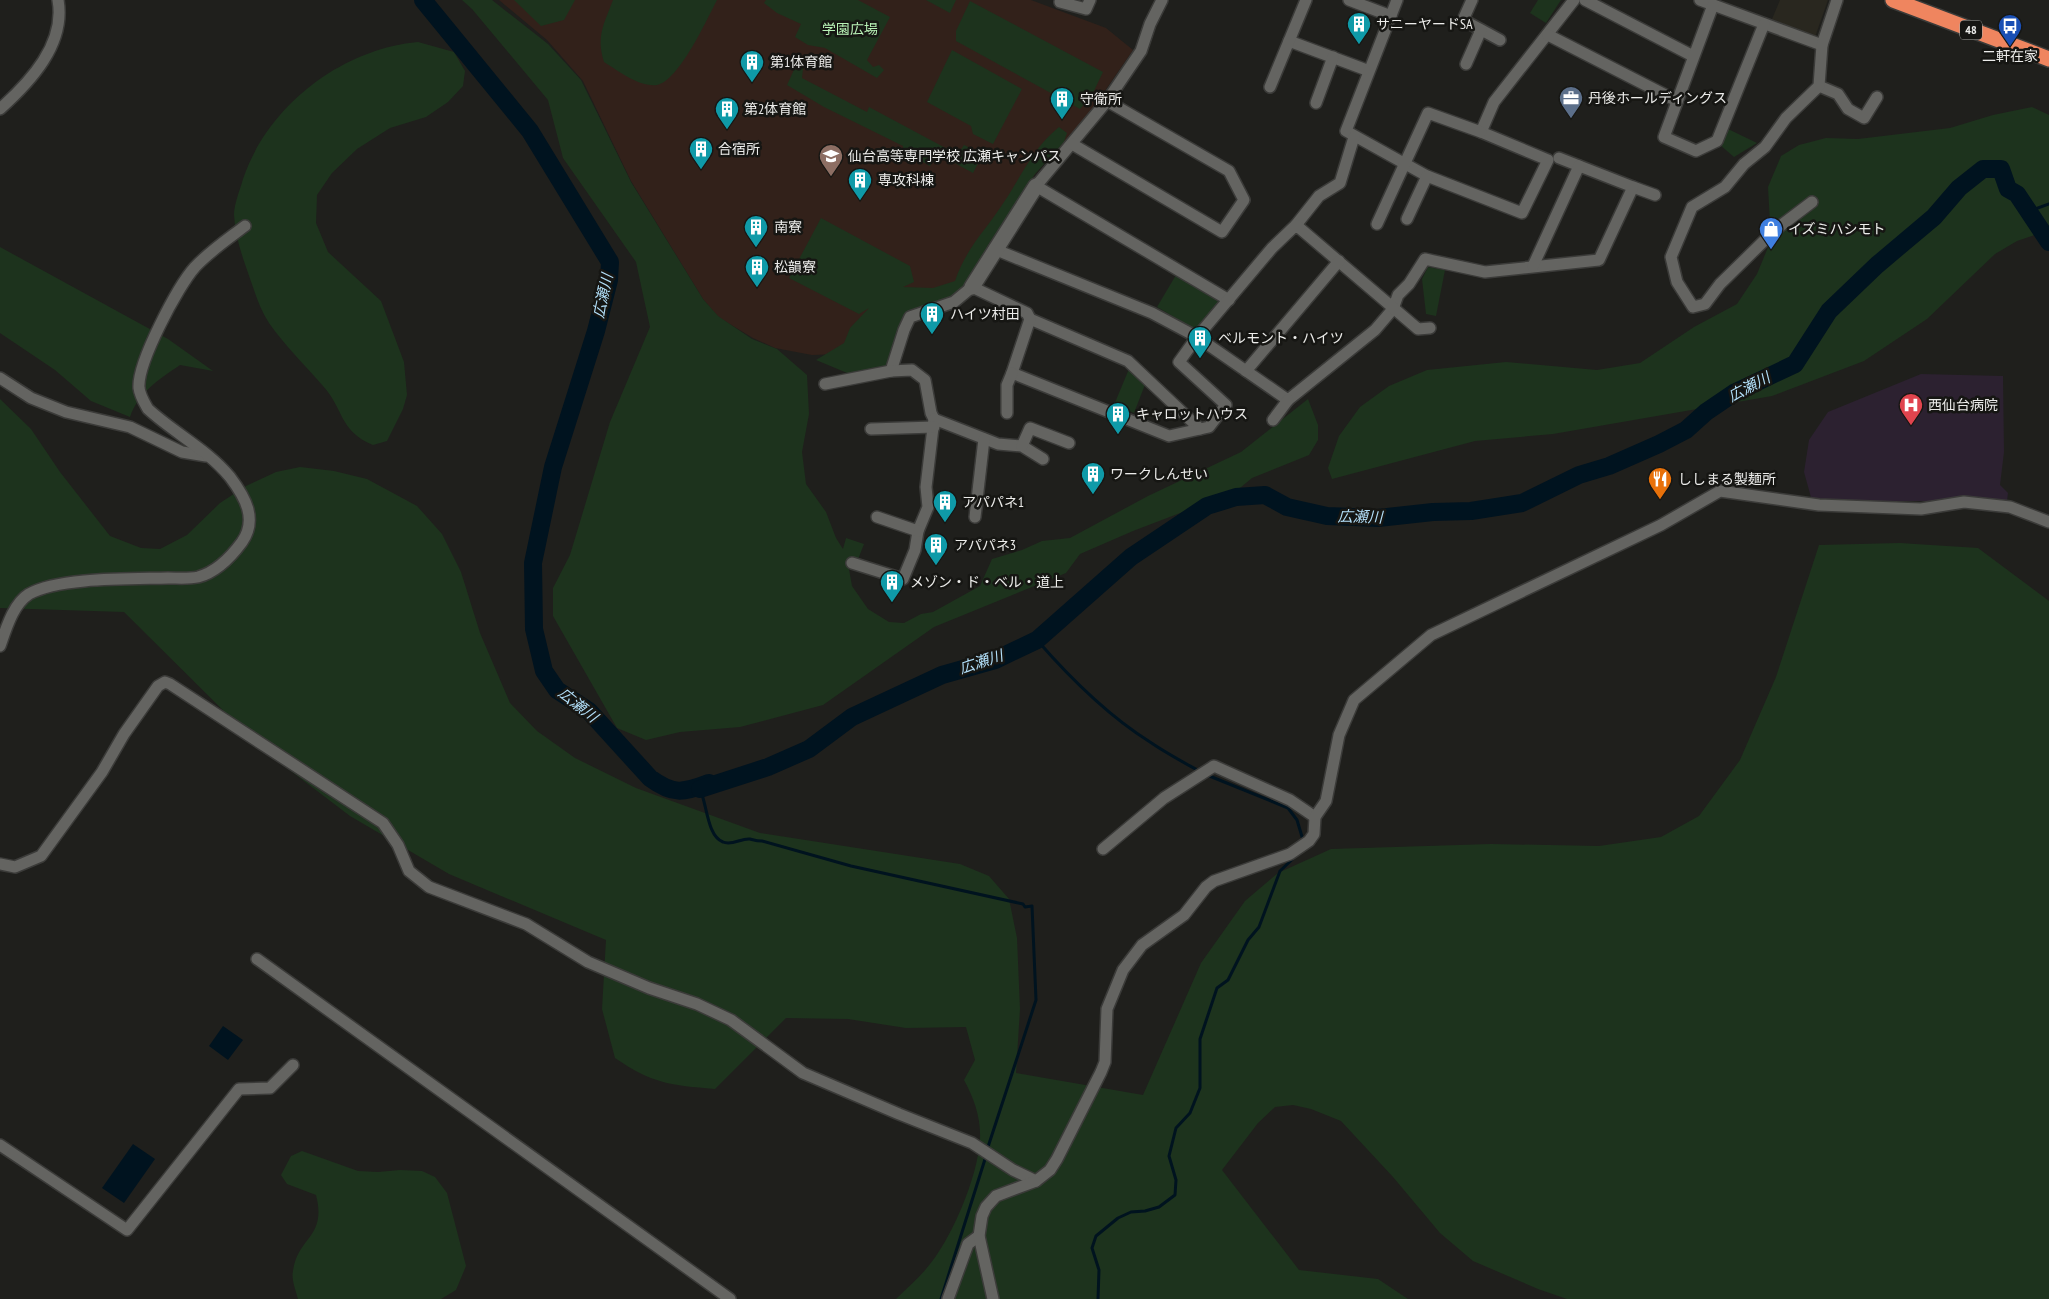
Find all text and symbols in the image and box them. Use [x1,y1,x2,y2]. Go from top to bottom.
building icon: サニーヤードSA [1346,11,1372,45]
bus stop icon: 二軒在家 [1997,13,2023,47]
place label: サニーヤードSA [1376,15,1473,33]
park label: 学園広場 [822,20,878,38]
road number: 48 [1960,20,1982,40]
place label: 二軒在家 [1982,47,2038,65]
building icon: 第1体育館 [739,49,765,83]
place label: 第1体育館 [770,53,832,71]
office icon: 丹後ホールディングス [1558,85,1584,119]
building icon: 守衛所 [1049,86,1075,120]
place label: 丹後ホールディングス [1588,89,1727,107]
place label: 守衛所 [1080,90,1122,108]
building icon: 第2体育館 [714,96,740,130]
place label: 第2体育館 [744,100,806,118]
building icon: 合宿所 [688,136,714,170]
place label: 合宿所 [718,140,760,158]
school or university icon: 仙台高等専門学校 広瀬キャンパス [818,143,844,177]
place label: 仙台高等専門学校 広瀬キャンパス [848,147,1061,165]
building icon: 専攻科棟 [847,167,873,201]
place label: 専攻科棟 [878,171,934,189]
building icon: 南寮 [743,214,769,248]
shop icon: イズミハシモト [1758,216,1784,250]
place label: 南寮 [774,218,802,236]
place label: イズミハシモト [1788,220,1886,238]
building icon: 松韻寮 [744,254,770,288]
place label: 松韻寮 [774,258,816,276]
water label: 広瀬川 [589,270,617,320]
building icon: ハイツ村田 [919,301,945,335]
place label: ハイツ村田 [950,305,1020,323]
building icon: ベルモント・ハイツ [1187,325,1213,359]
place label: ベルモント・ハイツ [1218,329,1344,347]
water label: 広瀬川 [1724,367,1775,406]
hospital icon: 西仙台病院 [1898,392,1924,426]
place label: 西仙台病院 [1928,396,1998,414]
building icon: キャロットハウス [1105,401,1131,435]
place label: キャロットハウス [1136,405,1248,423]
building icon: ワークしんせい [1080,461,1106,495]
place label: ワークしんせい [1110,465,1208,483]
restaurant icon: ししまる製麺所 [1647,466,1673,500]
place label: ししまる製麺所 [1678,470,1776,488]
building icon: アパパネ1 [932,489,958,523]
place label: アパパネ1 [962,493,1024,511]
water label: 広瀬川 [1337,507,1385,526]
building icon: アパパネ3 [923,532,949,566]
place label: アパパネ3 [954,536,1016,554]
building icon: メゾン・ド・ベル・道上 [879,569,905,603]
place label: メゾン・ド・ベル・道上 [910,573,1064,591]
water label: 広瀬川 [957,645,1007,678]
water label: 広瀬川 [555,683,603,727]

